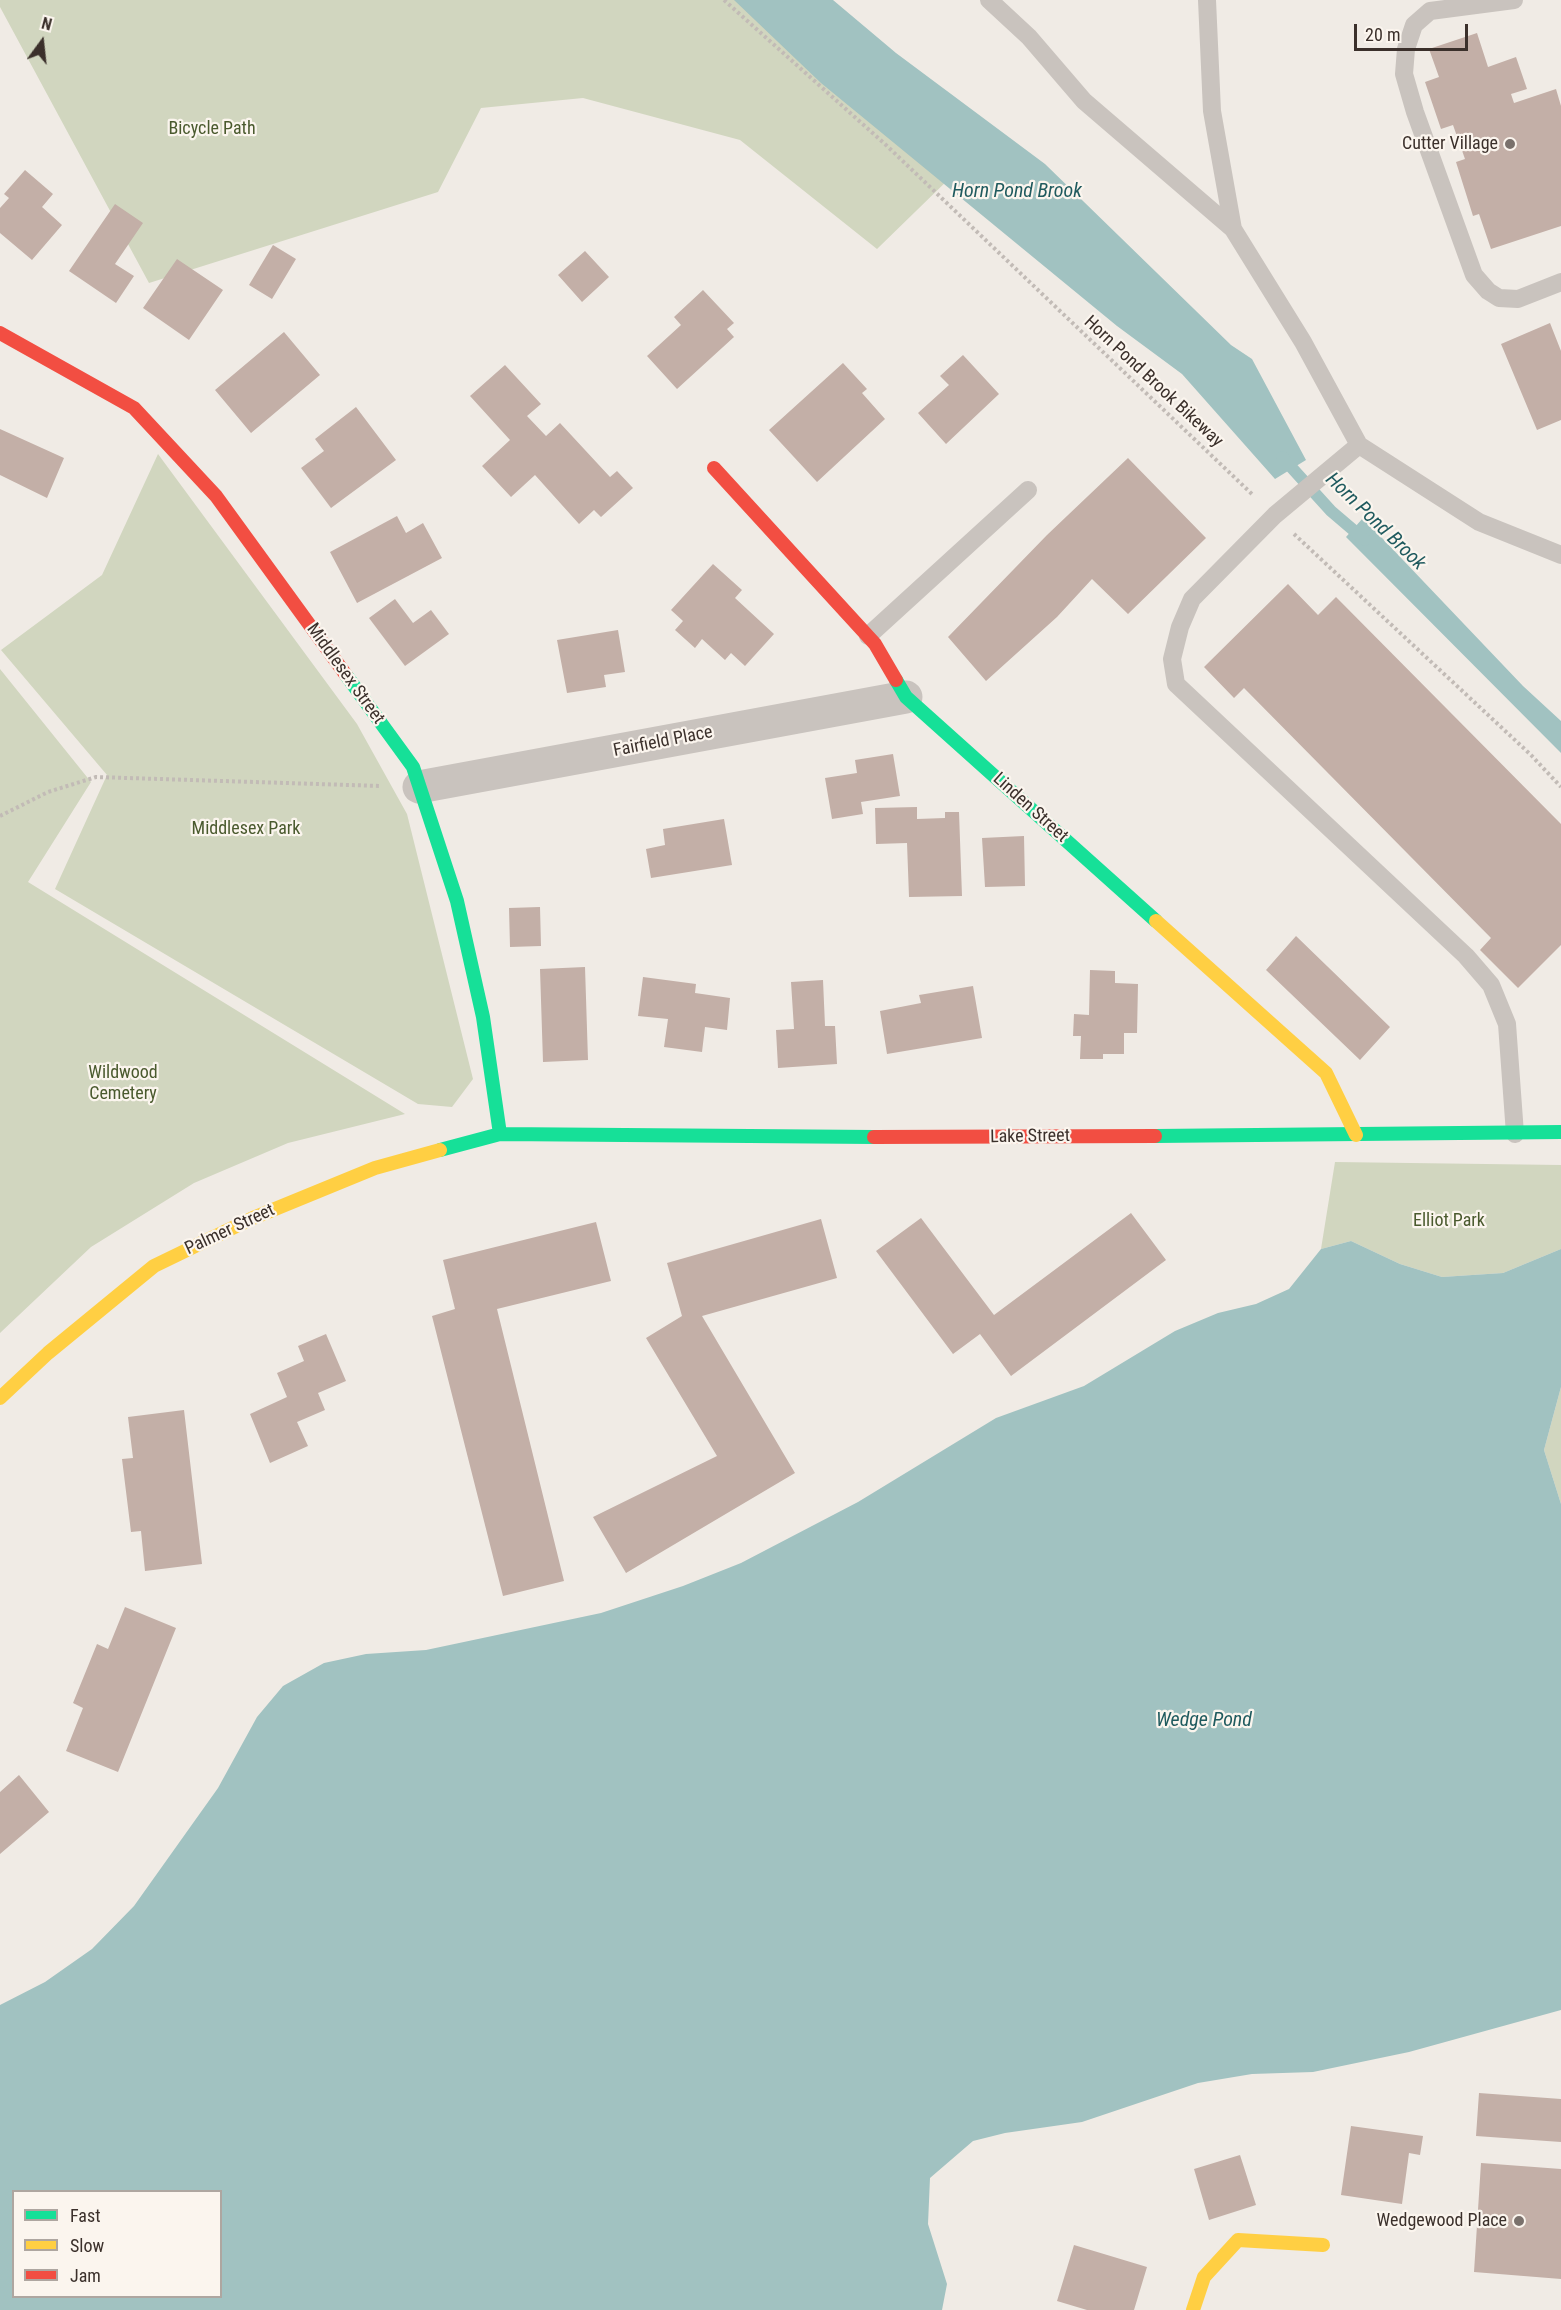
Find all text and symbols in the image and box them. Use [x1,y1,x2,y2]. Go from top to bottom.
north arrow [12,12,72,72]
scale bar [1357,12,1471,50]
text: N [40,14,54,35]
text: 20 m [1365,24,1400,45]
park label: Bicycle Path [168,118,256,140]
place label: Cutter Village [1402,133,1498,155]
marker: Cutter Village [1503,137,1517,151]
water label: Horn Pond Brook [952,180,1082,204]
street label: Horn Pond Brook Bikeway [1079,312,1227,452]
water label: Horn Pond Brook [1320,468,1430,576]
street label: Middlesex Street [301,620,389,728]
street label: Fairfield Place [612,722,714,762]
street label: Linden Street [988,769,1072,847]
park label: Middlesex Park [192,818,300,840]
park label: Wildwood Cemetery [88,1062,158,1104]
street label: Lake Street [990,1126,1070,1148]
street label: Palmer Street [182,1200,278,1260]
park label: Elliot Park [1413,1210,1485,1232]
water label: Wedge Pond [1156,1709,1252,1733]
legend [12,2190,222,2298]
text: Fast [70,2205,101,2226]
place label: Wedgewood Place [1377,2210,1507,2232]
marker: Wedgewood Place [1512,2214,1526,2228]
text: Slow [70,2235,104,2256]
text: Jam [70,2265,101,2286]

